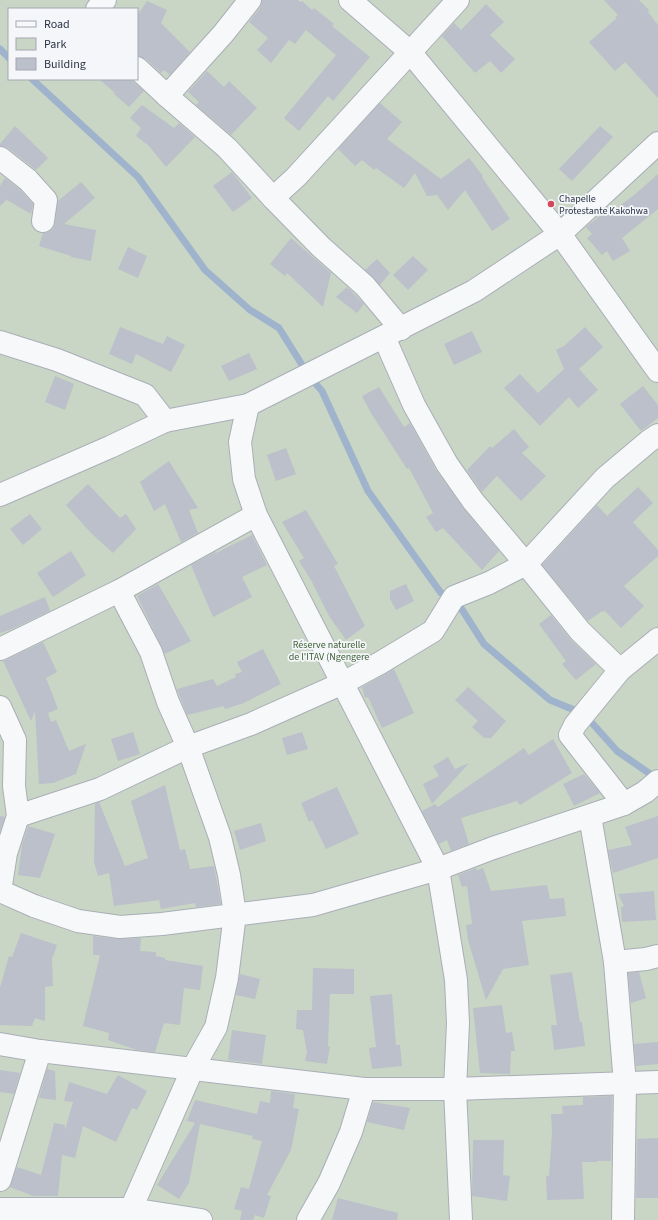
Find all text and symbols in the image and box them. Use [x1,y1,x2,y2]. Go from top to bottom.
legend [8,8,138,80]
text: Road [44,16,70,33]
text: Park [44,36,66,53]
text: Building [44,56,86,73]
place label: Chapelle Protestante Kakohwa [559,192,648,218]
marker: Chapelle Protestante Kakohwa [546,199,556,209]
park label: Réserve naturelle de l'ITAV (Ngengere [289,638,369,664]

